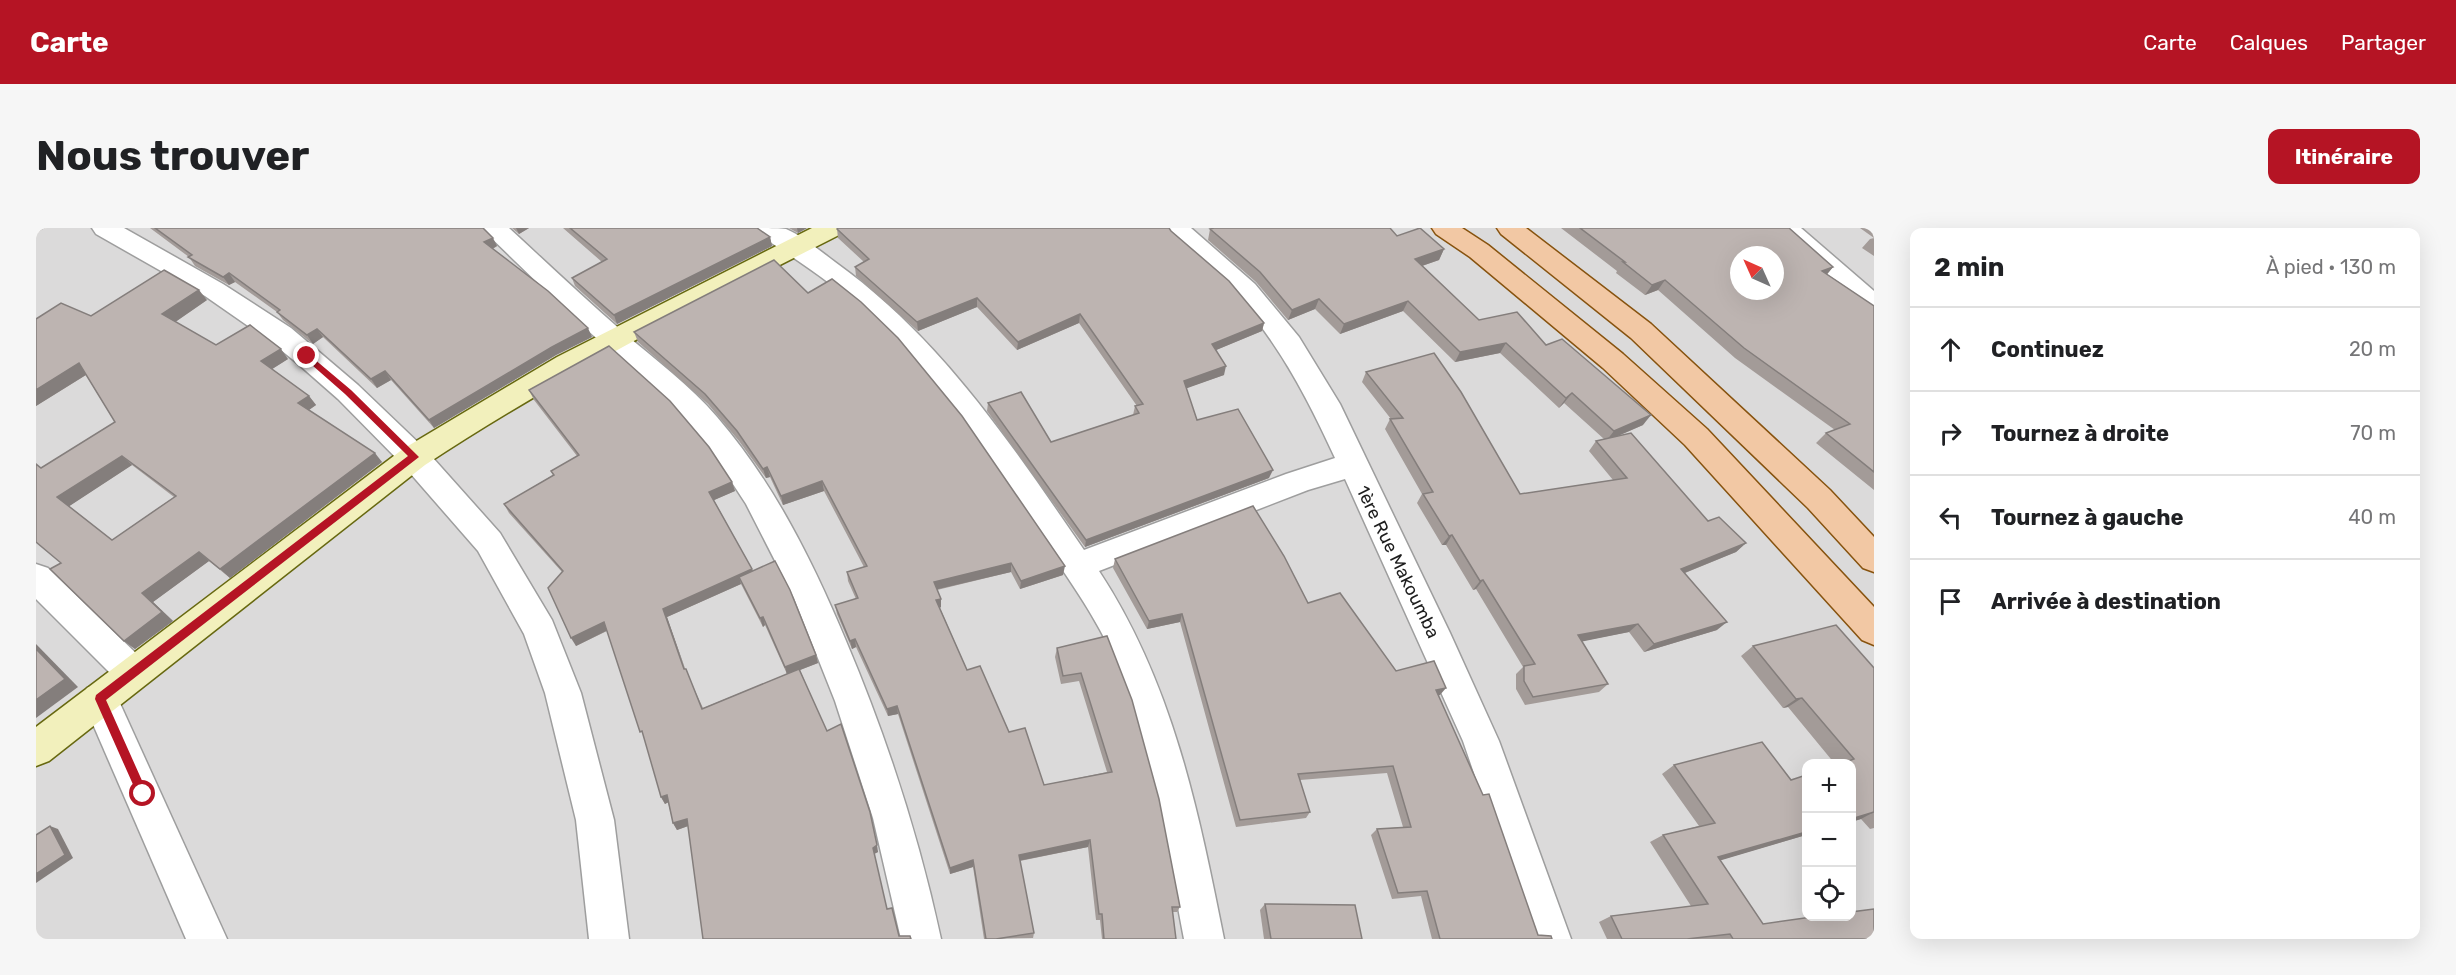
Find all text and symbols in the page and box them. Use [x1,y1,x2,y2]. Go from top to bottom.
text: Carte [30,26,109,59]
text: Carte [2143,30,2197,55]
text: Calques [2230,30,2308,55]
text: Partager [2341,30,2426,55]
button: Itinéraire [2268,129,2420,184]
text: Nous trouver [36,131,309,181]
north arrow [1730,246,1784,300]
text: 2 min [1934,252,2004,283]
text: À pied · 130 m [2266,255,2396,279]
icon: ahead [1934,333,1967,366]
text: Continuez [1991,336,2104,363]
text: 20 m [2349,337,2396,361]
route end [293,342,319,368]
icon: right [1934,417,1967,450]
text: Tournez à droite [1991,420,2169,447]
text: 70 m [2350,421,2396,445]
street label: 1ère Rue Makoumba [1352,482,1444,642]
icon: left [1934,501,1967,534]
text: Tournez à gauche [1991,504,2184,531]
text: 40 m [2348,505,2396,529]
icon: arrive [1934,585,1967,618]
text: Arrivée à destination [1991,588,2221,615]
map controls [1802,759,1856,921]
button: + [1802,759,1856,813]
route start [129,780,155,806]
button: − [1802,813,1856,867]
button: locate [1802,867,1856,921]

